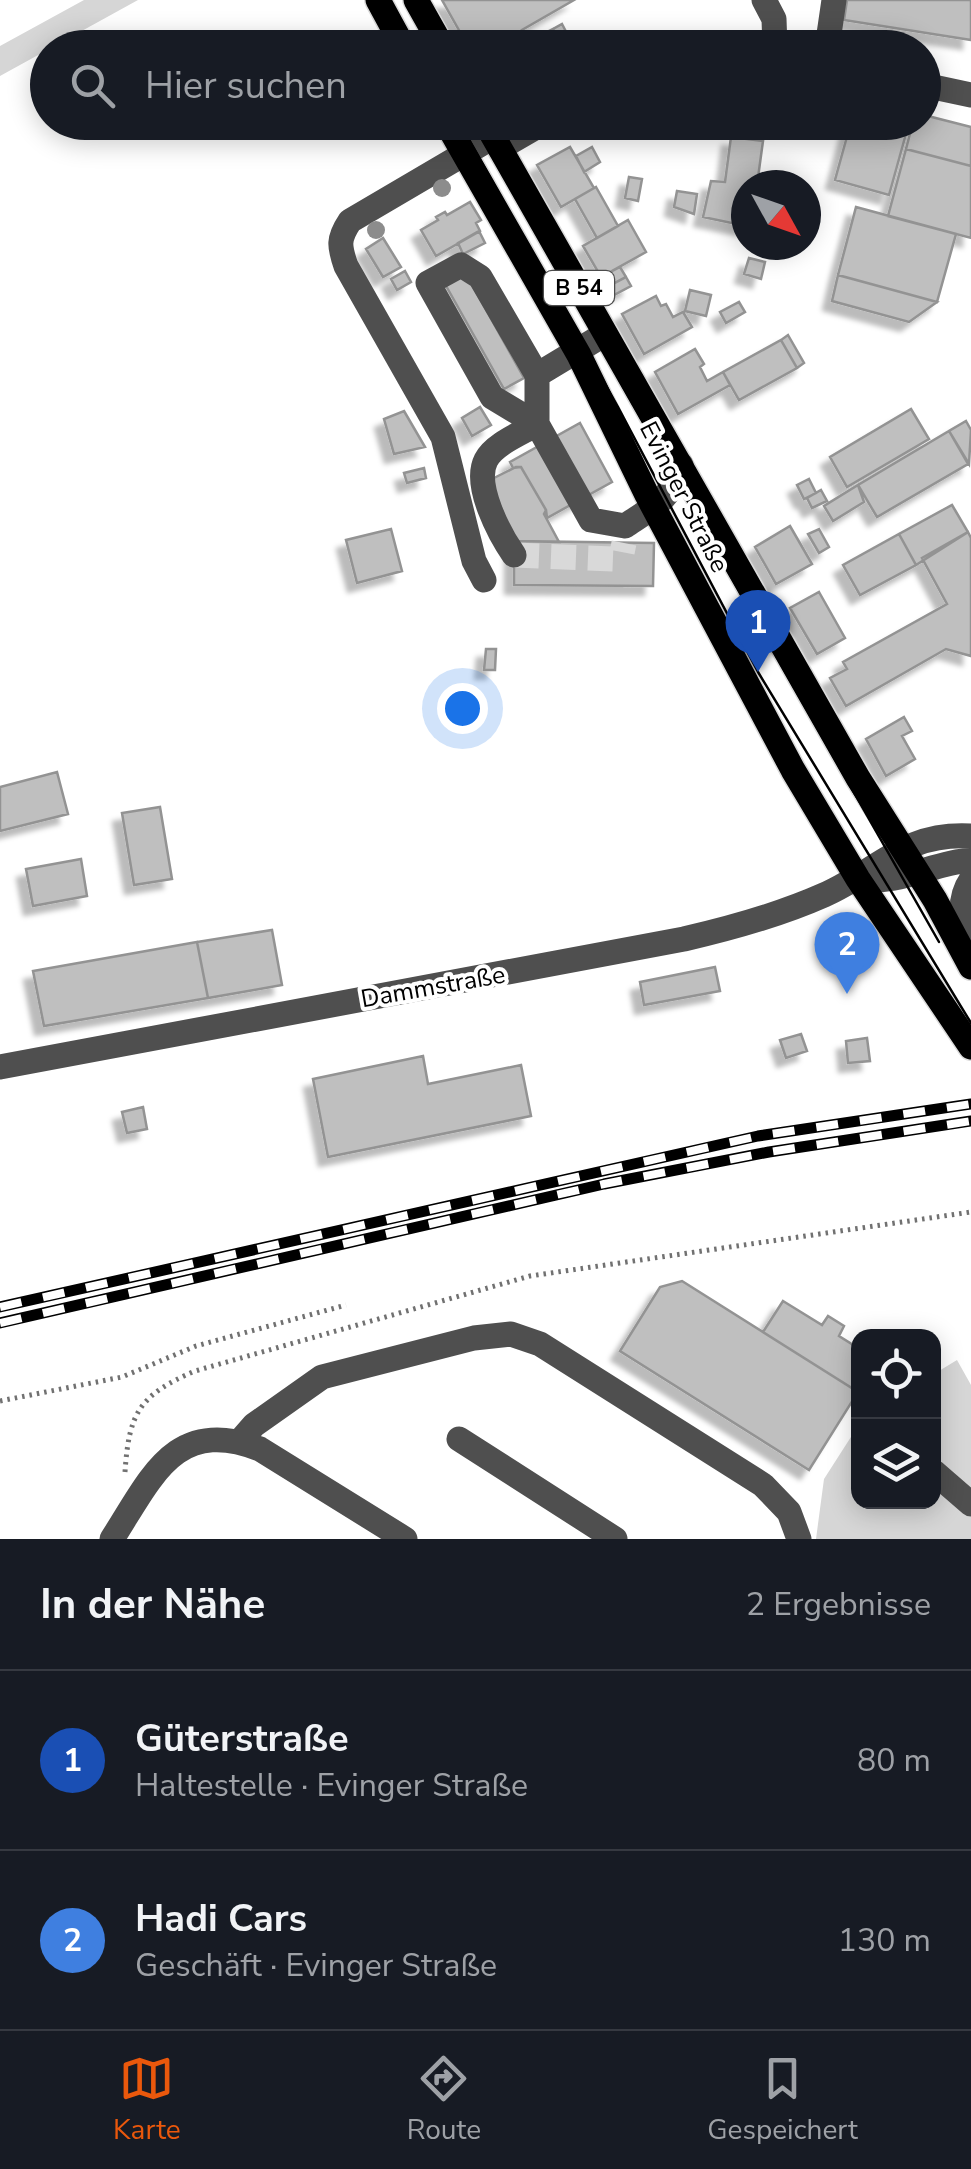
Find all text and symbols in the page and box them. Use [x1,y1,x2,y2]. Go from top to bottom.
search box [30,30,941,140]
icon: search [65,58,120,113]
text: Hier suchen [145,60,347,111]
north arrow [731,170,821,260]
road number: B 54 [544,271,614,305]
street label: Evinger Straße [631,416,737,578]
pin: 1 [726,590,790,672]
your location [437,683,488,734]
pin: 2 [814,912,880,994]
street label: Dammstraße [358,958,508,1016]
map controls [851,1329,941,1509]
button: locate [851,1329,941,1419]
button: layers [851,1419,941,1509]
text: In der Nähe [40,1576,265,1633]
text: 2 Ergebnisse [746,1583,931,1626]
text: Güterstraße [135,1713,349,1764]
text: 1 [63,1739,82,1782]
text: 80 m [857,1739,931,1782]
text: Haltestelle · Evinger Straße [135,1764,528,1807]
text: Hadi Cars [135,1893,307,1944]
text: 2 [63,1919,82,1962]
text: 130 m [838,1919,931,1962]
text: Geschäft · Evinger Straße [135,1944,497,1987]
tab: Karte [113,2051,181,2149]
tab: Route [407,2051,481,2149]
tab: Gespeichert [707,2051,858,2149]

